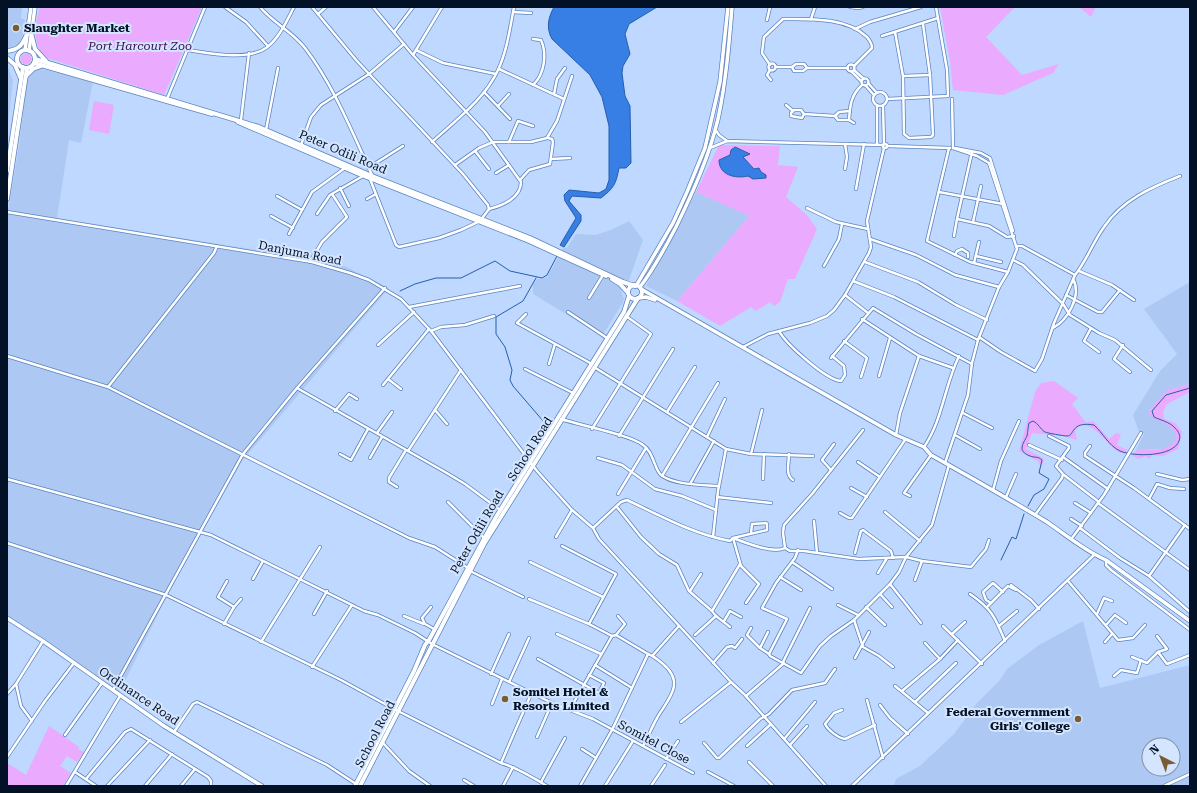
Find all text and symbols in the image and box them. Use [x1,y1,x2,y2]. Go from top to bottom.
place label: Slaughter Market [24,21,130,35]
marker: Slaughter Market [11,23,21,33]
park label: Port Harcourt Zoo [87,39,192,53]
street label: Peter Odili Road [297,127,389,177]
street label: Danjuma Road [257,238,343,268]
street label: School Road [505,414,555,484]
street label: Peter Odili Road [447,487,507,576]
street label: Ordinance Road [96,664,182,728]
place label: Somitel Hotel & Resorts Limited [513,685,609,713]
marker: Somitel Hotel & Resorts Limited [500,694,510,704]
street label: School Road [352,698,398,770]
place label: Federal Government Girls' College [946,705,1070,733]
marker: Federal Government Girls' College [1073,714,1083,724]
street label: Somitel Close [616,717,693,767]
north arrow [1141,737,1181,777]
text: N [1147,742,1163,758]

